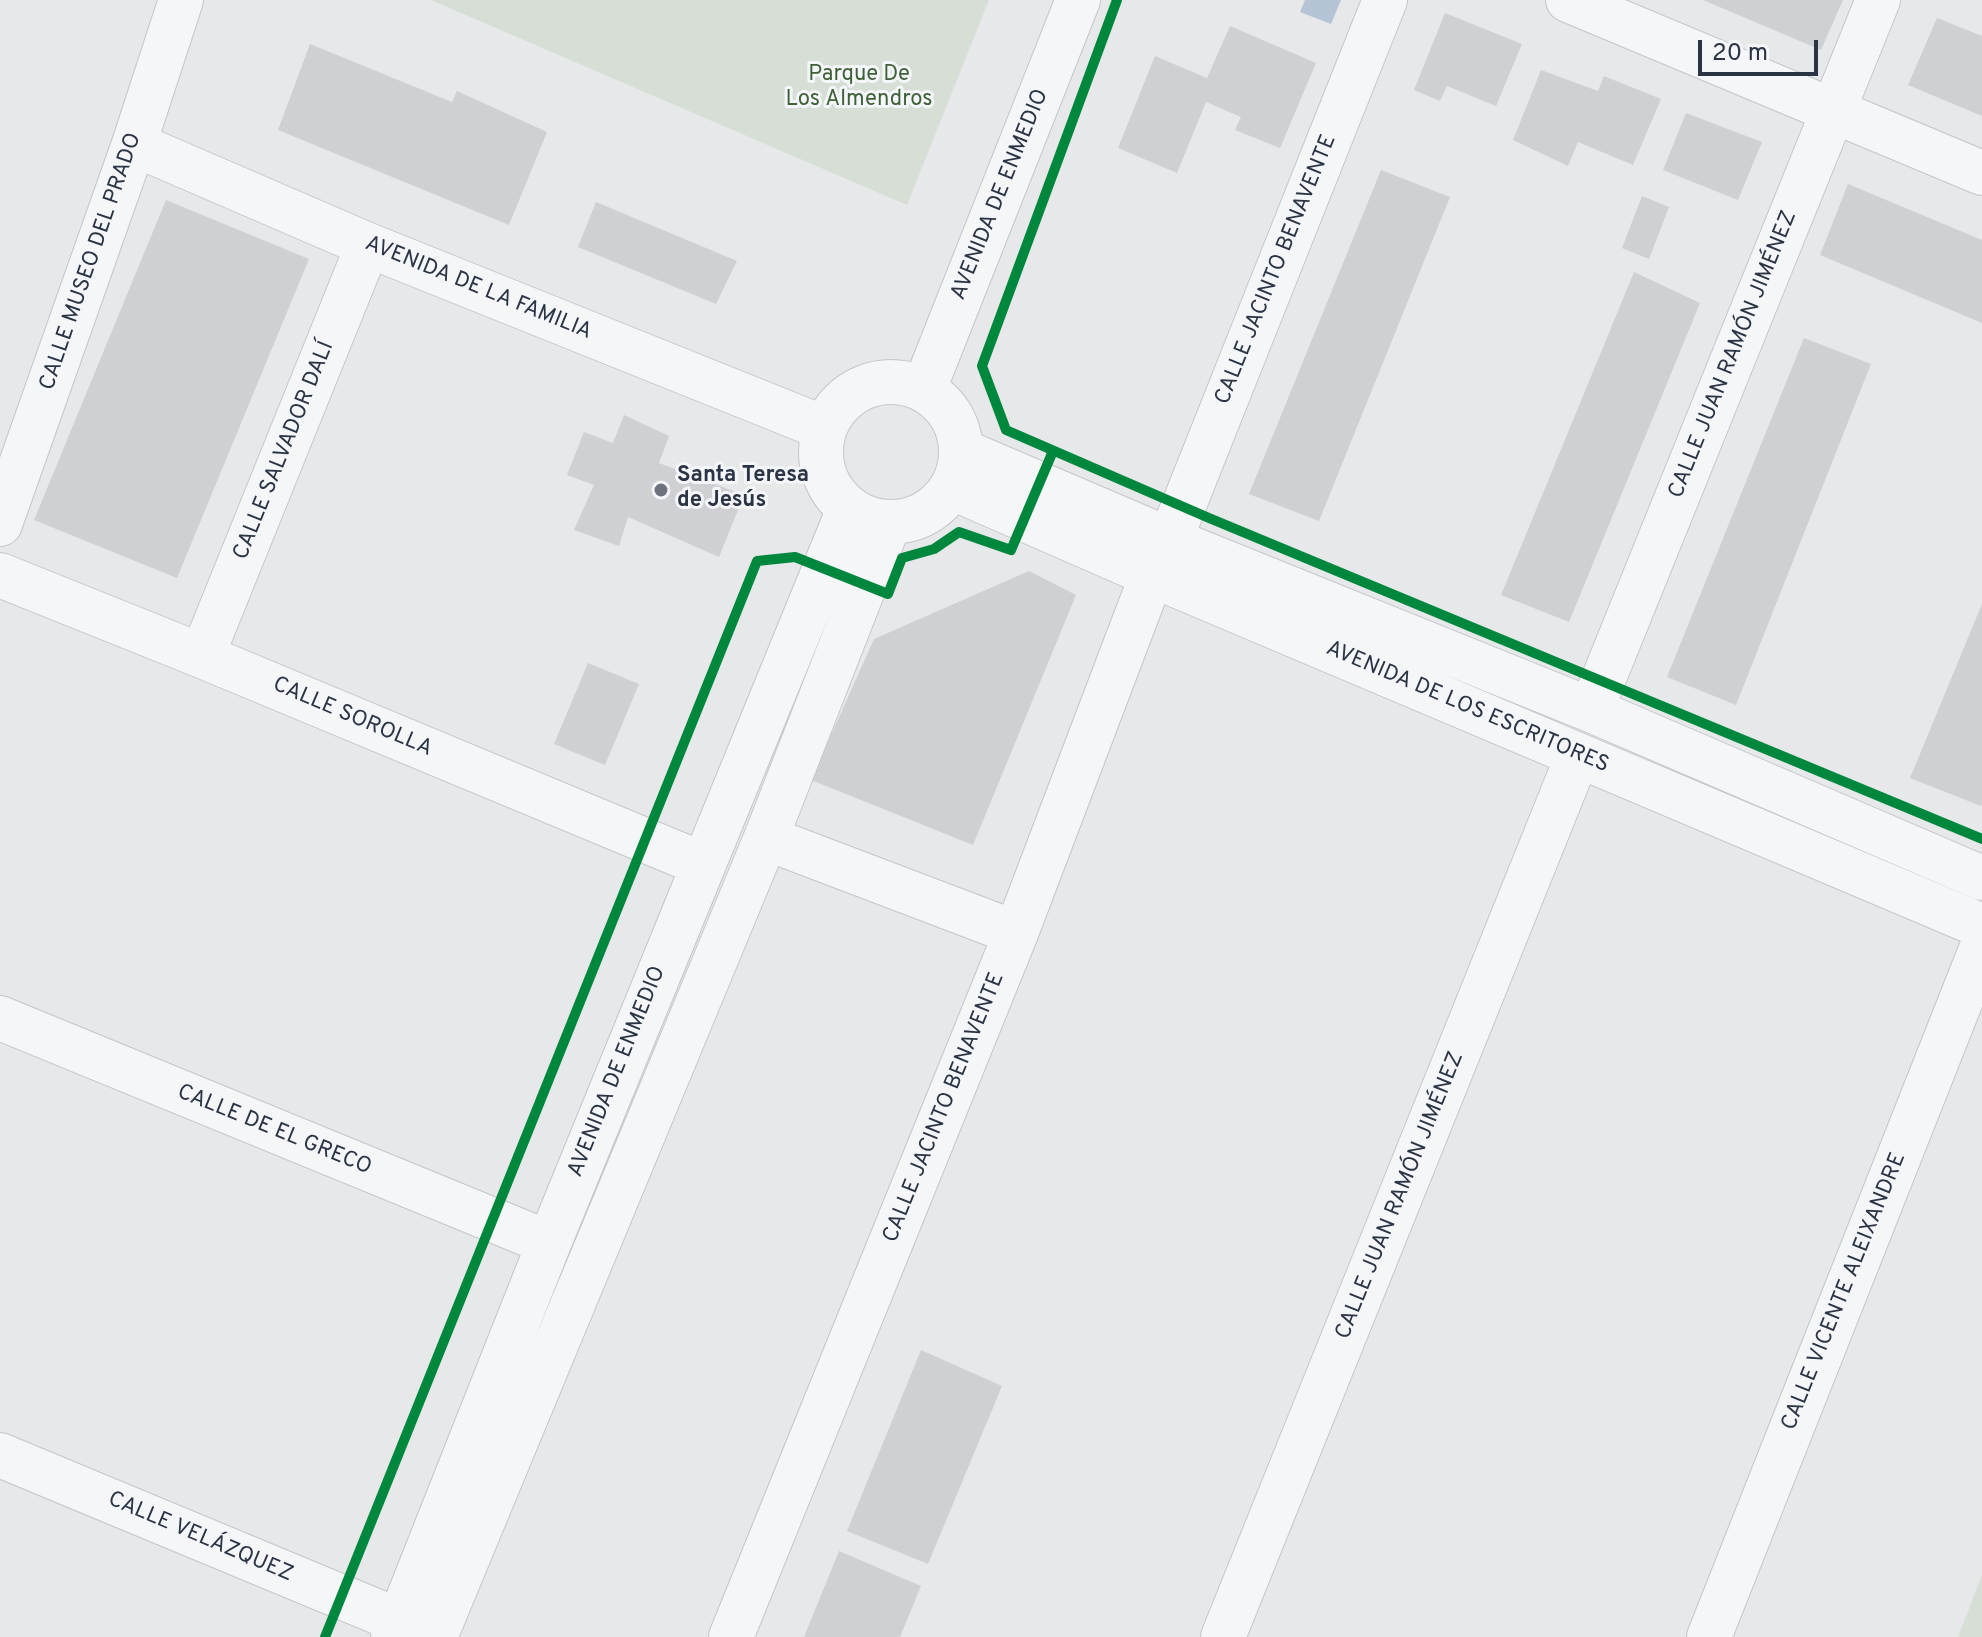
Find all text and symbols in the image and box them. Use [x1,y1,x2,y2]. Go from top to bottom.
scale bar [1702,24,1822,74]
text: 20 m [1712,39,1768,69]
park label: Parque De Los Almendros [785,63,933,114]
street label: AVENIDA DE ENMEDIO [947,86,1055,304]
street label: CALLE MUSEO DEL PRADO [36,130,148,394]
street label: CALLE JACINTO BENAVENTE [1211,131,1343,409]
street label: CALLE JUAN RAMÓN JIMÉNEZ [1664,208,1804,502]
street label: AVENIDA DE LA FAMILIA [361,231,595,347]
street label: CALLE SALVADOR DALÍ [229,338,341,564]
place label: Santa Teresa de Jesús [677,464,809,516]
marker: Santa Teresa de Jesús [652,481,670,499]
street label: AVENIDA DE LOS ESCRITORES [1321,636,1613,780]
street label: CALLE SOROLLA [268,672,436,764]
street label: AVENIDA DE ENMEDIO [564,963,672,1181]
street label: CALLE JACINTO BENAVENTE [879,969,1011,1247]
street label: CALLE JUAN RAMÓN JIMÉNEZ [1331,1049,1471,1343]
street label: CALLE DE EL GRECO [173,1080,375,1182]
street label: CALLE VICENTE ALEIXANDRE [1777,1149,1913,1435]
street label: CALLE VELÁZQUEZ [104,1487,296,1589]

